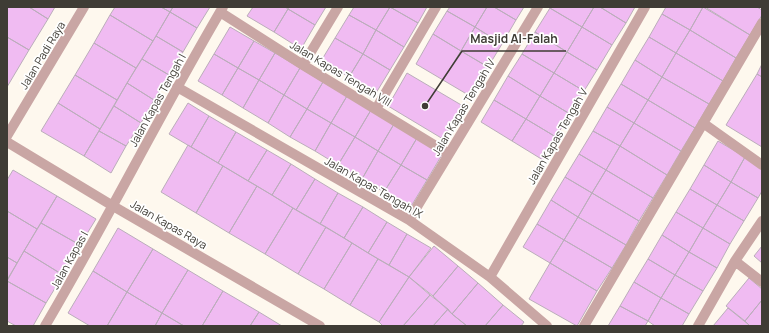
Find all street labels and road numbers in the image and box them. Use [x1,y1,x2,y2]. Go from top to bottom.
street label: Jalan Padi Raya [16,18,68,92]
street label: Jalan Kapas Tengah VIII [287,37,395,109]
street label: Jalan Kapas Tengah I [125,51,189,149]
street label: Jalan Kapas Tengah IV [428,55,498,158]
street label: Jalan Kapas Tengah V [523,85,591,187]
street label: Jalan Kapas Tengah IX [322,153,426,221]
street label: Jalan Kapas Raya [128,196,210,252]
street label: Jalan Kapas I [47,228,91,292]

